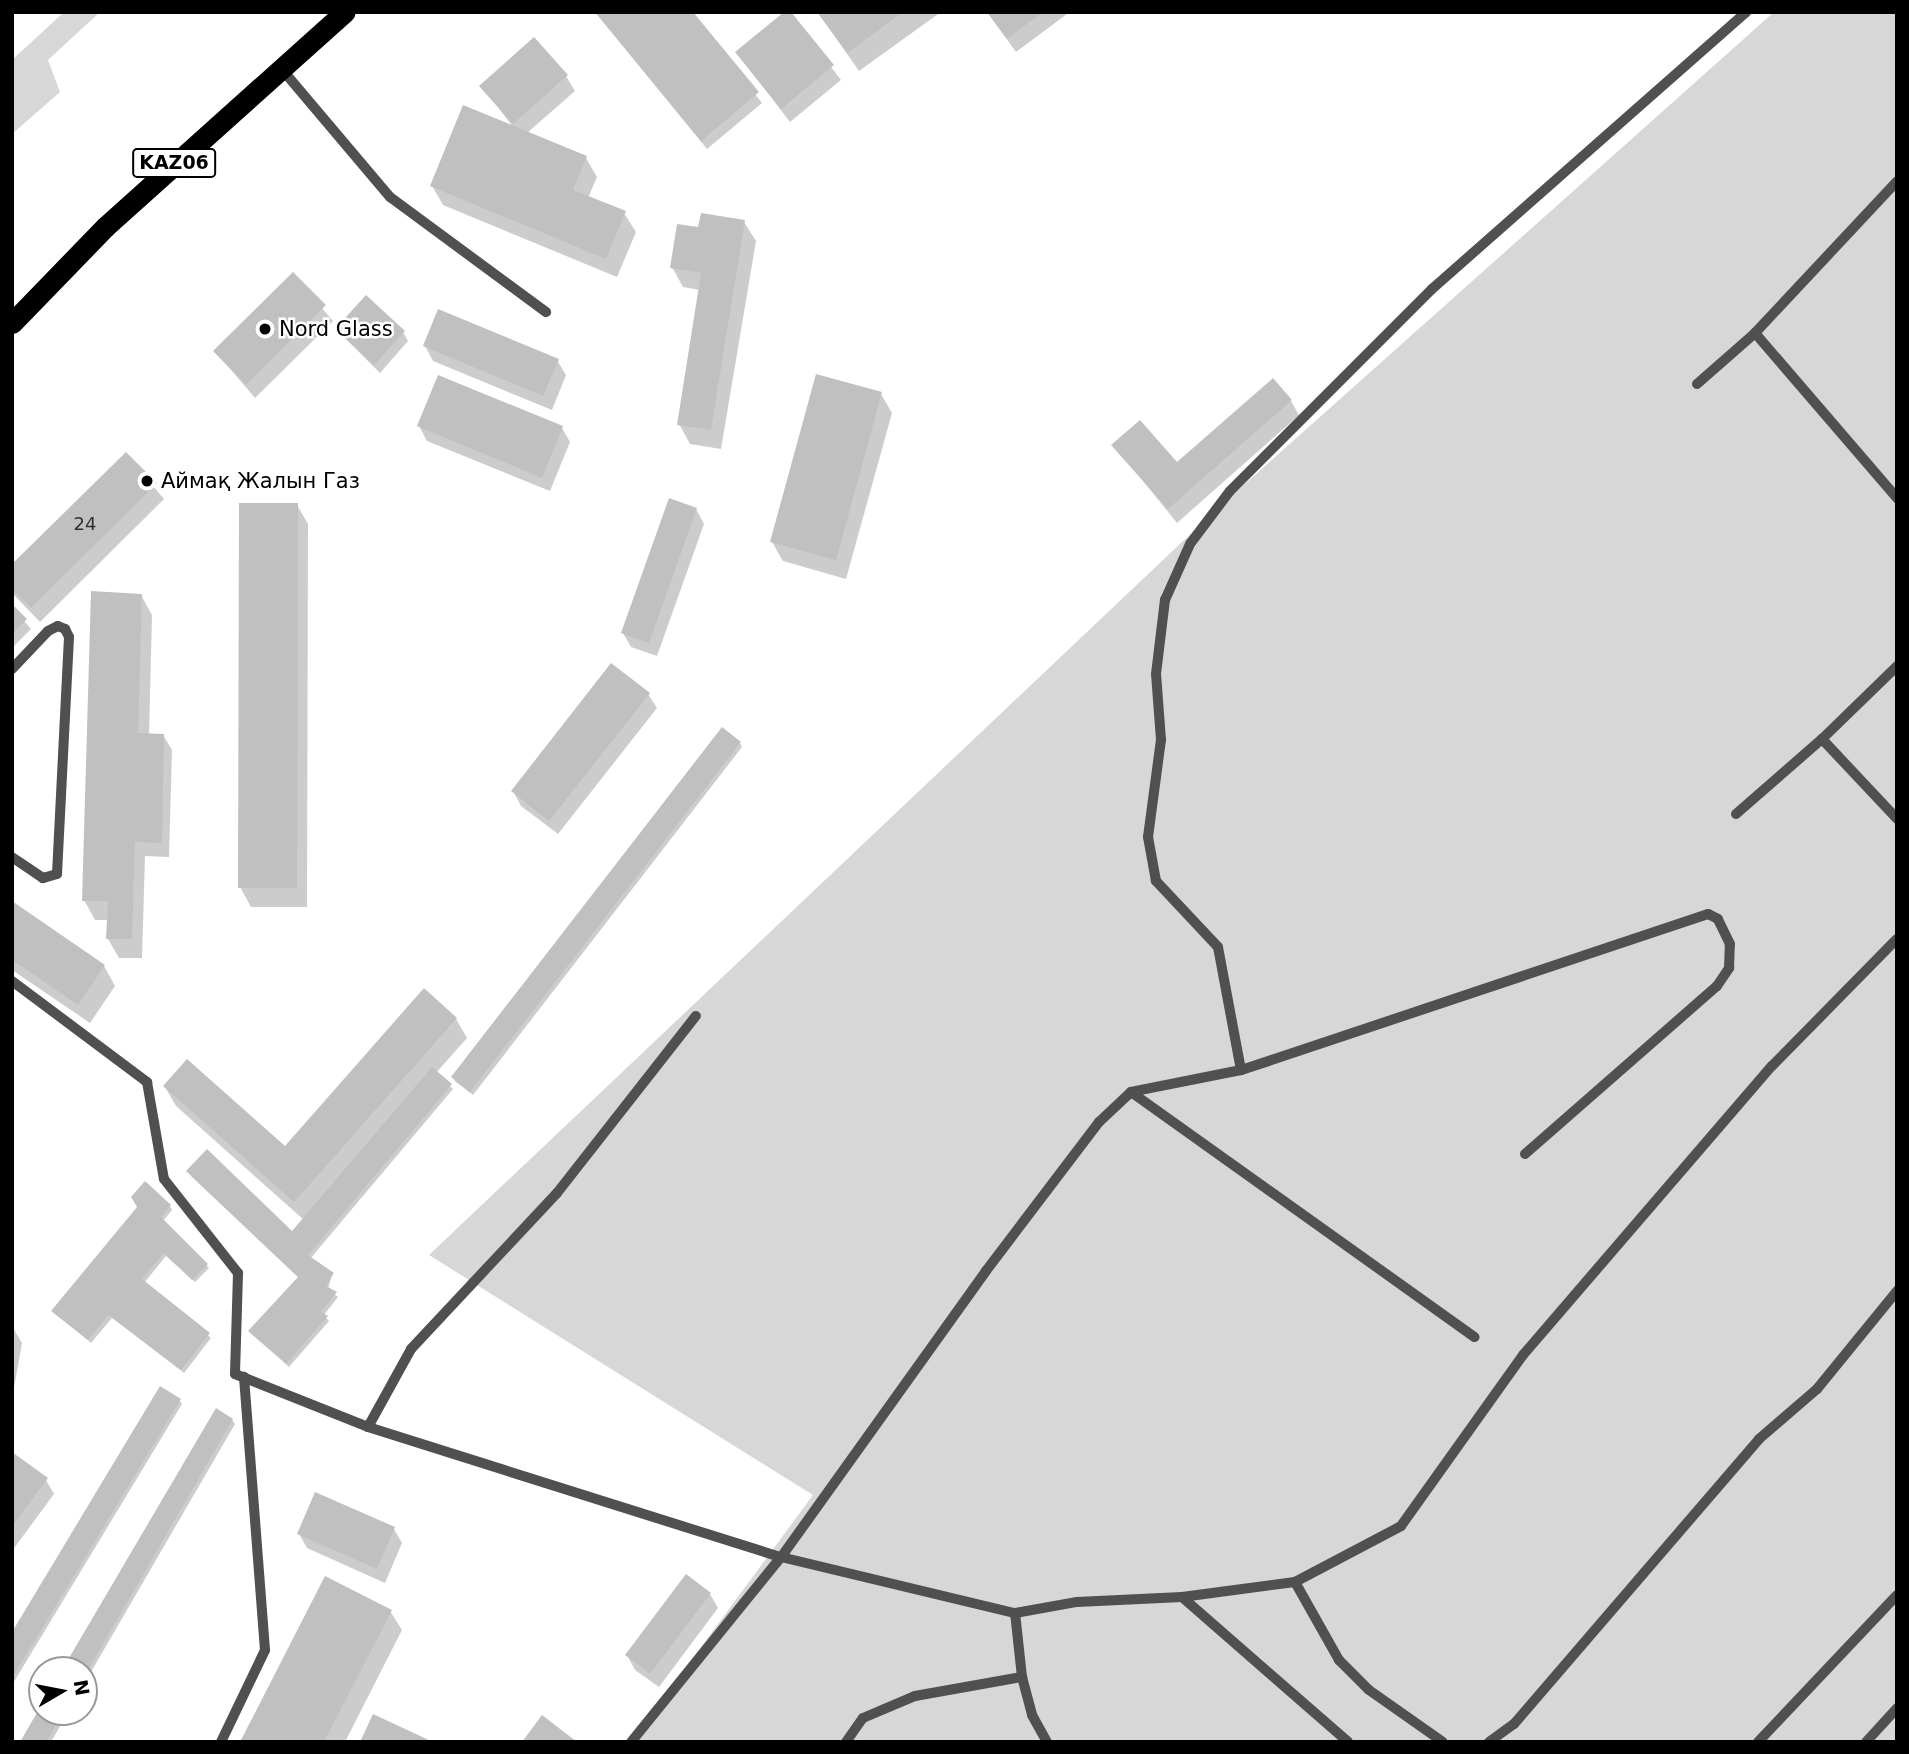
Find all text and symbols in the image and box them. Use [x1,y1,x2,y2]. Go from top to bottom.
road number: KАZ06 [132,148,216,178]
place label: Nord Glass [279,316,393,342]
marker: Nord Glass [257,321,273,337]
place label: Аймақ Жалын Газ [161,468,360,494]
marker: Аймақ Жалын Газ [139,473,155,489]
house number: 24 [74,513,96,535]
north arrow [28,1656,98,1726]
text: N [69,1678,94,1697]

